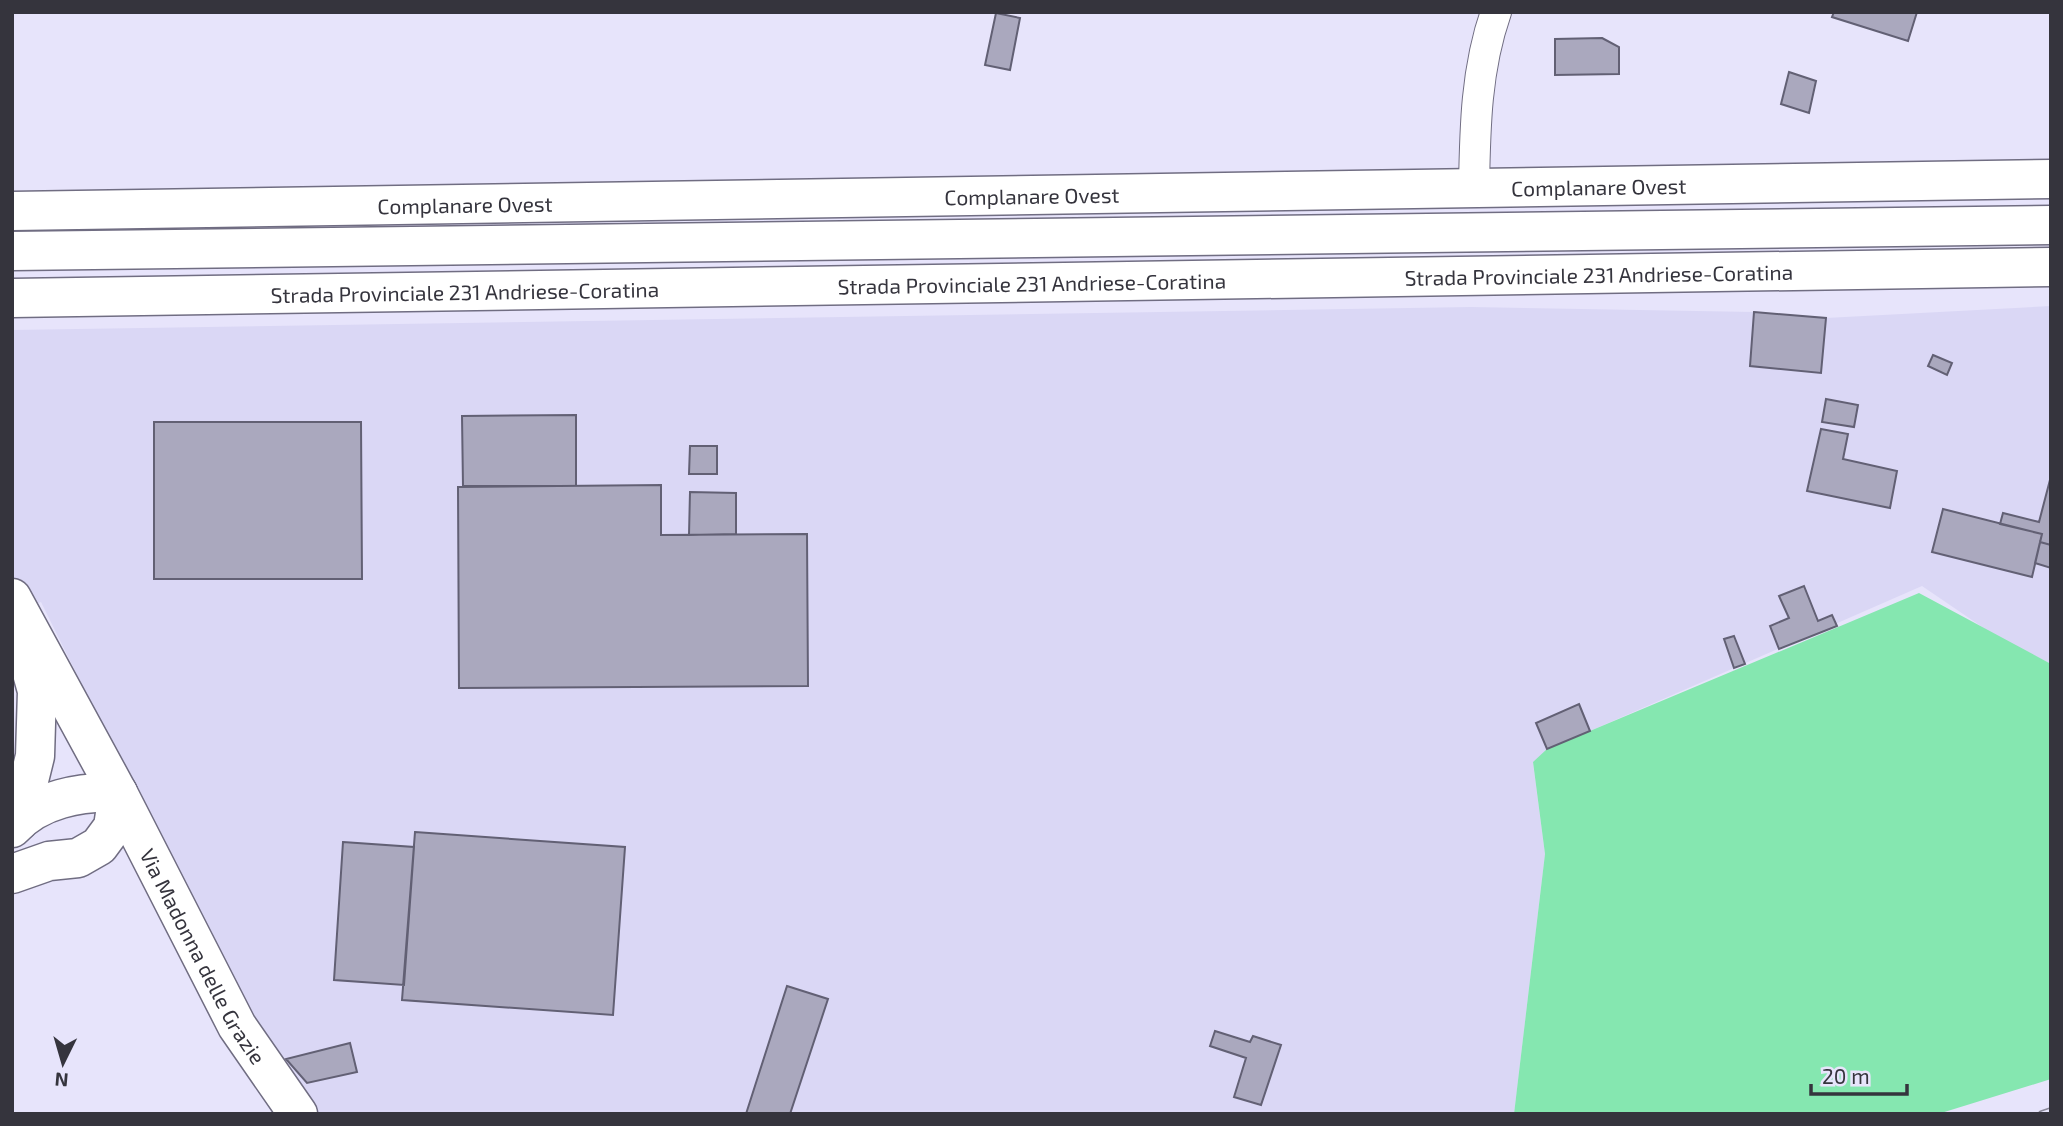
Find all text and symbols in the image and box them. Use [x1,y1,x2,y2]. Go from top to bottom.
street label: Complanare Ovest [1511,172,1687,200]
street label: Complanare Ovest [944,181,1120,209]
street label: Complanare Ovest [377,190,553,218]
street label: Strada Provinciale 231 Andriese-Coratina [1404,258,1793,289]
street label: Strada Provinciale 231 Andriese-Coratina [837,267,1226,298]
street label: Strada Provinciale 231 Andriese-Coratina [270,276,659,307]
street label: Via Madonna delle Grazie [136,844,272,1068]
north arrow [28,1028,98,1098]
scale bar [1811,1052,1907,1096]
text: 20 m [1822,1063,1870,1088]
text: N [54,1068,69,1092]

